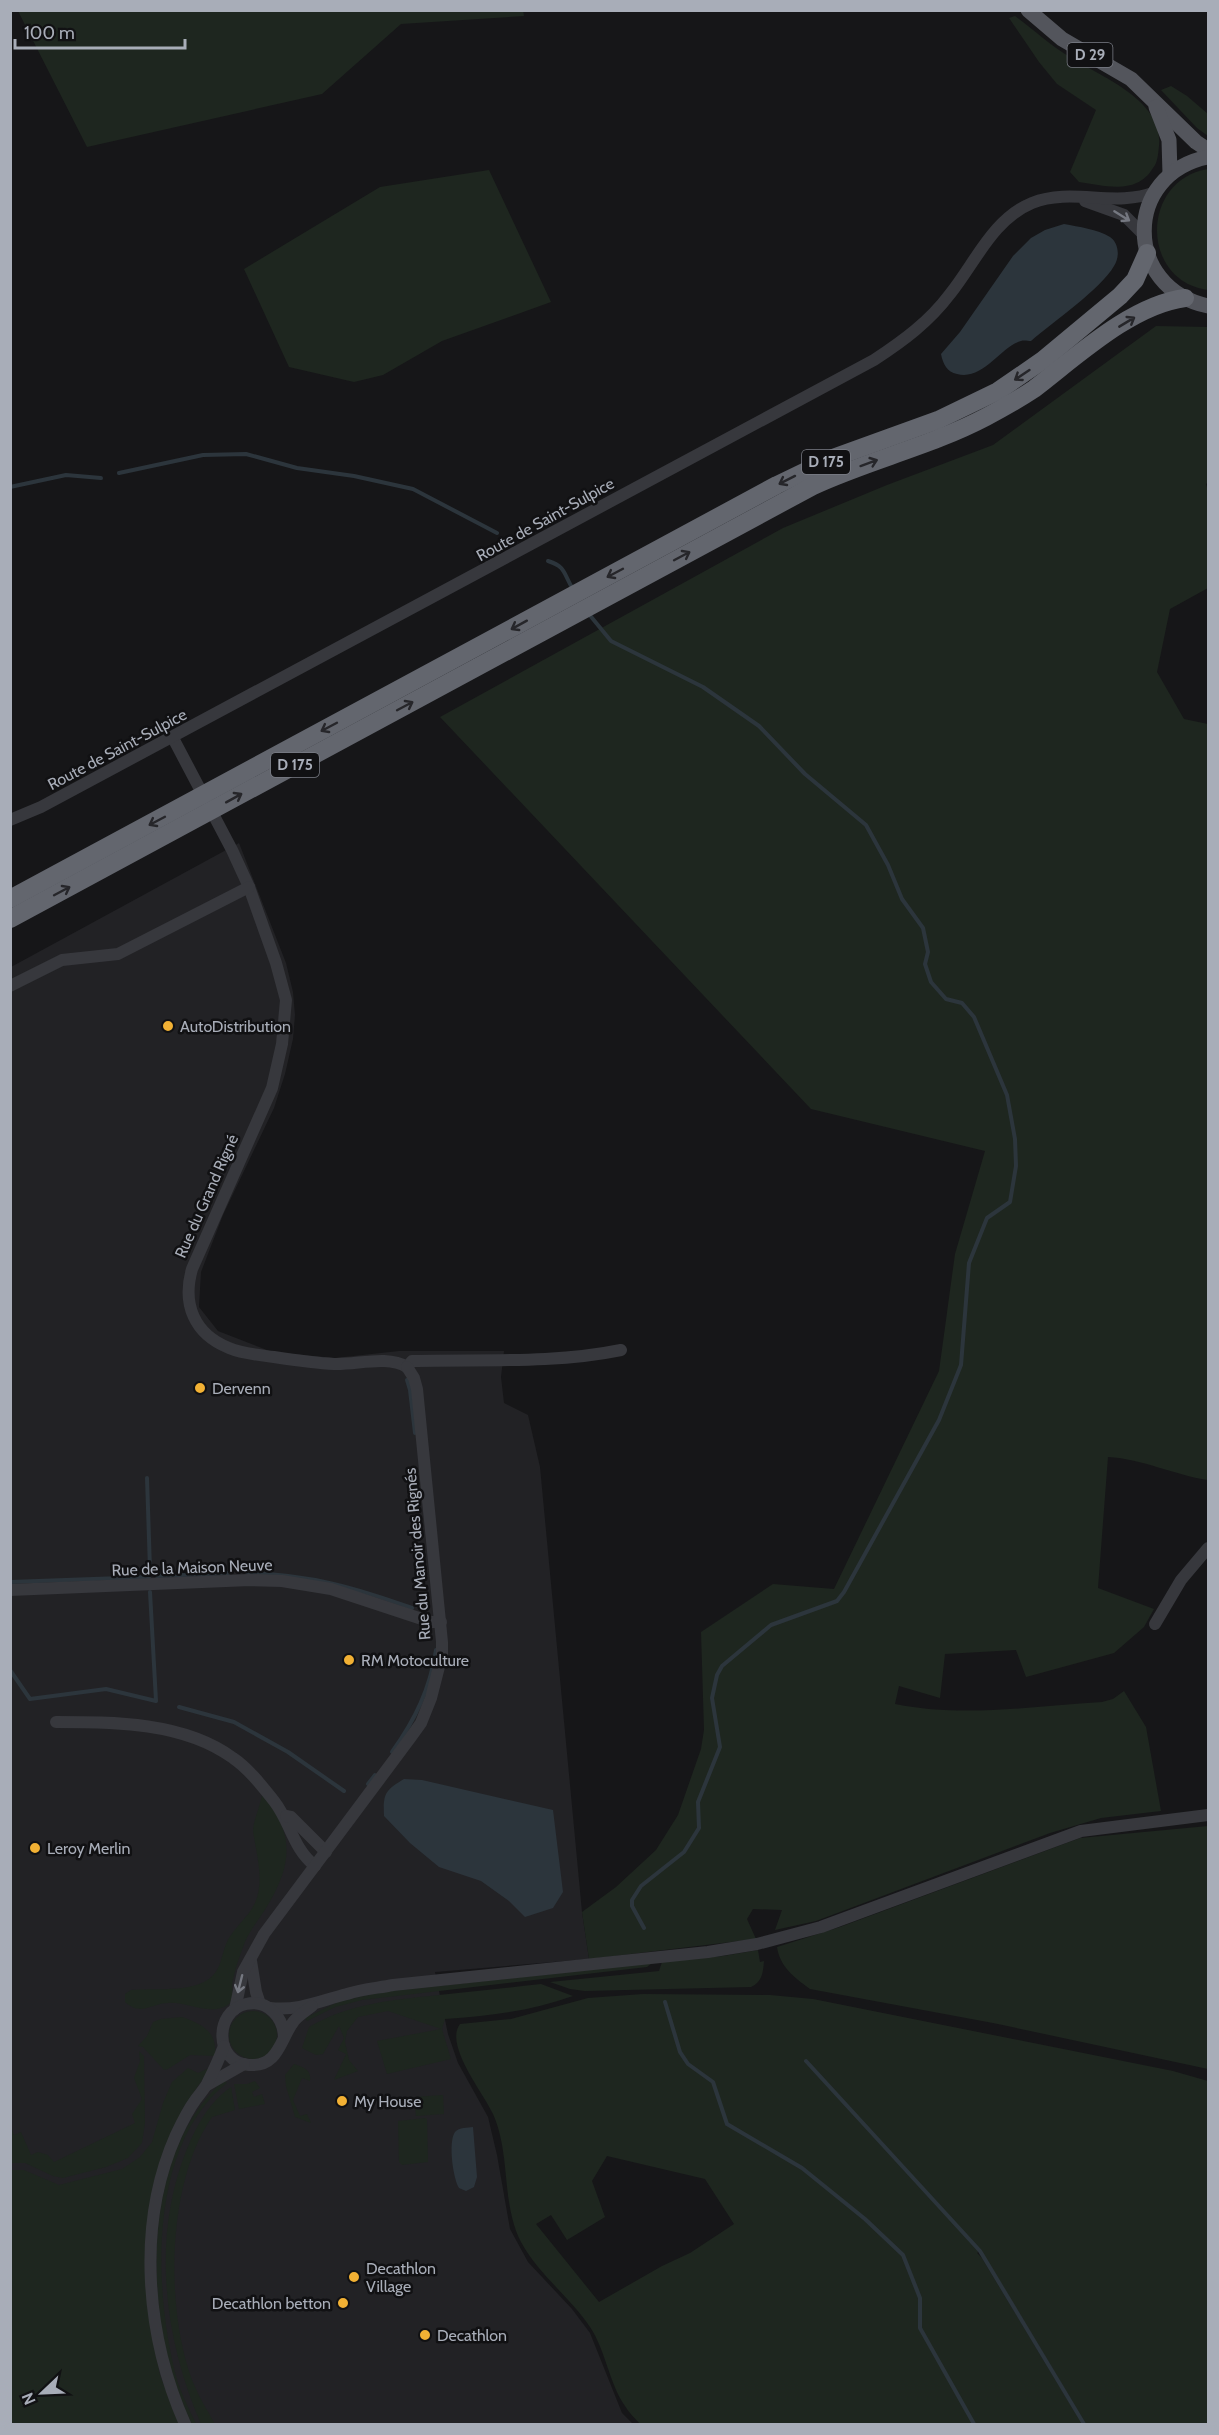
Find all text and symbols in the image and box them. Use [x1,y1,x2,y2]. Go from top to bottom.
scale bar [15,12,184,50]
text: 100 m [24,22,75,44]
road number: D 29 [1068,43,1112,67]
one-way arrow [1113,211,1130,223]
one-way arrow [1118,316,1135,328]
one-way arrow [1013,369,1030,382]
road number: D 175 [802,450,850,474]
one-way arrow [859,457,877,468]
street label: Route de Saint-Sulpice [473,474,617,565]
one-way arrow [778,475,796,487]
one-way arrow [672,550,690,561]
one-way arrow [607,567,624,579]
one-way arrow [510,620,528,631]
one-way arrow [396,700,414,711]
street label: Route de Saint-Sulpice [45,705,190,794]
one-way arrow [320,722,338,734]
road number: D 175 [271,753,319,777]
one-way arrow [225,792,242,804]
one-way arrow [149,816,167,827]
one-way arrow [53,885,70,897]
place label: AutoDistribution [180,1017,291,1036]
marker: AutoDistribution [161,1019,175,1033]
street label: Rue du Grand Rigné [171,1131,242,1261]
place label: Dervenn [212,1379,271,1398]
marker: Dervenn [193,1381,207,1395]
street label: Rue du Manoir des Rignés [400,1467,434,1641]
street label: Rue de la Maison Neuve [111,1555,273,1580]
place label: RM Motoculture [361,1651,469,1670]
marker: RM Motoculture [342,1653,356,1667]
place label: Leroy Merlin [47,1839,130,1858]
marker: Leroy Merlin [28,1841,42,1855]
one-way arrow [234,1974,246,1993]
place label: My House [354,2092,421,2111]
marker: My House [335,2094,349,2108]
place label: Decathlon Village [366,2259,436,2296]
marker: Decathlon Village [347,2270,361,2284]
place label: Decathlon betton [212,2294,331,2313]
marker: Decathlon betton [336,2296,350,2310]
place label: Decathlon [437,2326,507,2345]
marker: Decathlon [418,2328,432,2342]
north arrow [12,2363,72,2423]
text: N [18,2390,40,2408]

